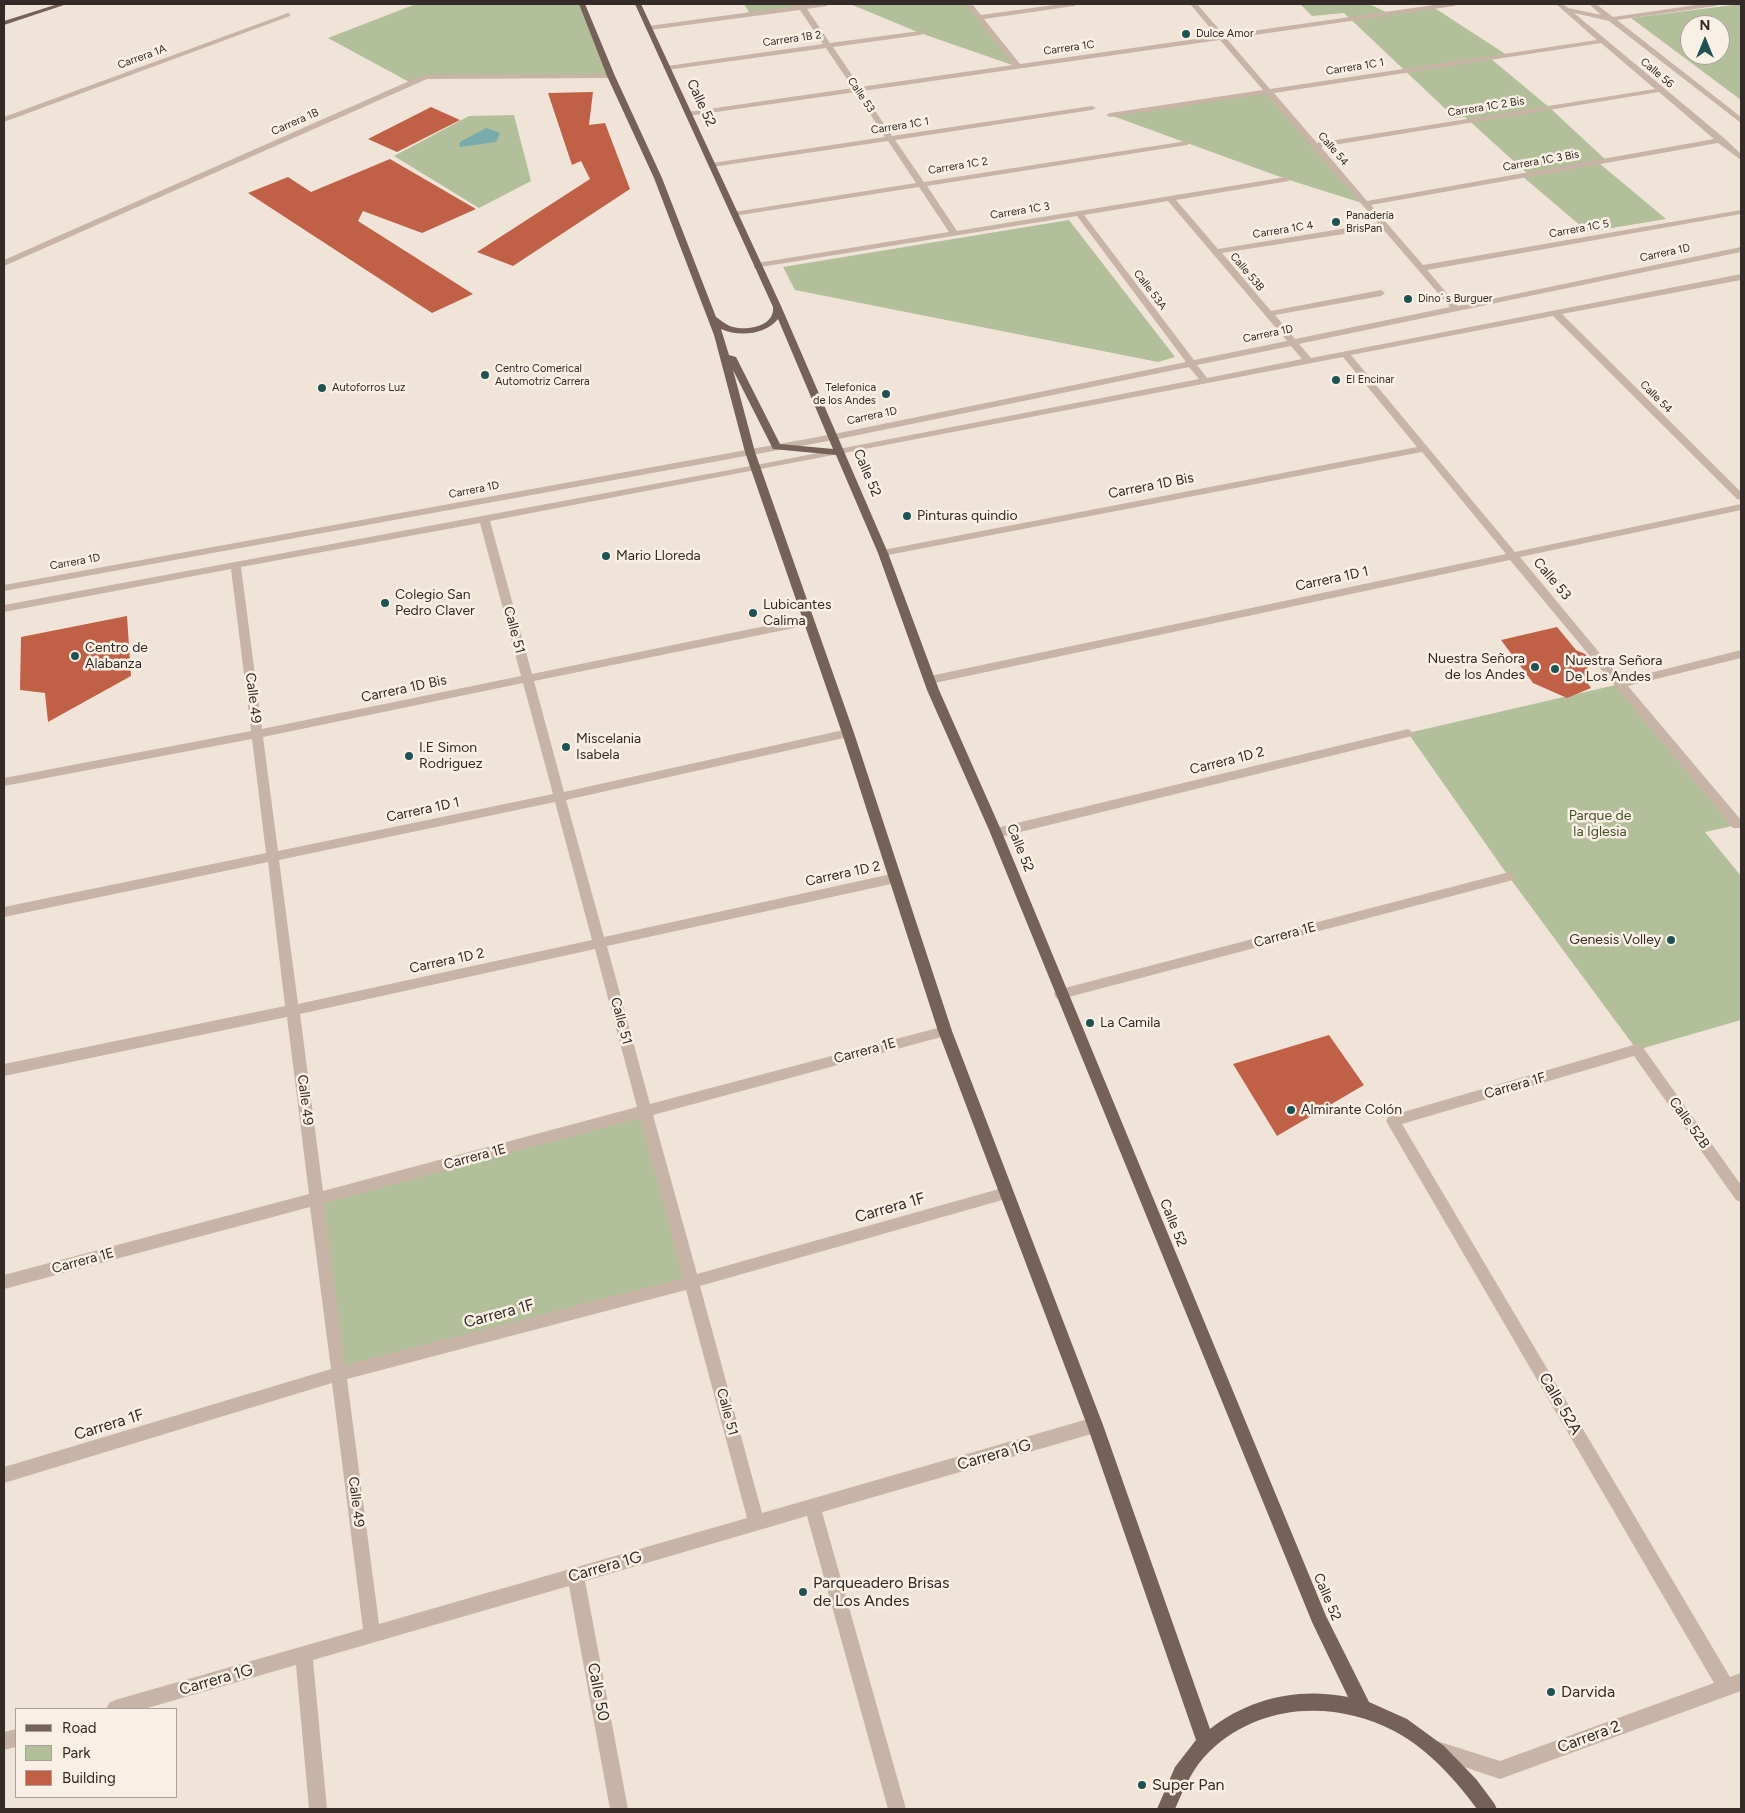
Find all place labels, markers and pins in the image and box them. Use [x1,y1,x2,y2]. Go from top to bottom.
place label: Dulce Amor [1196,27,1254,41]
marker: Dulce Amor [1180,28,1192,40]
place label: Panadería BrisPan [1346,209,1394,235]
marker: Panadería BrisPan [1330,216,1342,228]
place label: Dino´ s Burguer [1418,292,1493,306]
marker: Dino´ s Burguer [1402,293,1414,305]
place label: Centro Comerical Automotriz Carrera [495,362,590,388]
marker: Centro Comerical Automotriz Carrera [479,369,491,381]
place label: El Encinar [1346,373,1394,387]
marker: El Encinar [1330,374,1342,386]
place label: Autoforros Luz [332,381,405,395]
place label: Telefonica de los Andes [813,381,876,407]
marker: Autoforros Luz [316,382,328,394]
marker: Telefonica de los Andes [880,388,892,400]
place label: Pinturas quindio [917,508,1018,524]
marker: Pinturas quindio [901,510,913,522]
place label: Mario Lloreda [616,548,701,564]
marker: Mario Lloreda [600,550,612,562]
place label: Colegio San Pedro Claver [395,587,475,620]
marker: Colegio San Pedro Claver [379,597,391,609]
place label: Lubicantes Calima [763,597,831,630]
marker: Lubicantes Calima [747,607,759,619]
place label: Centro de Alabanza [85,640,148,672]
marker: Centro de Alabanza [69,650,81,662]
place label: Nuestra Señora de los Andes [1428,651,1525,684]
place label: Nuestra Señora De Los Andes [1565,653,1662,686]
marker: Nuestra Señora de los Andes [1529,661,1541,673]
marker: Nuestra Señora De Los Andes [1549,663,1561,675]
place label: Miscelania Isabela [576,731,641,764]
place label: I.E Simon Rodriguez [419,740,483,772]
marker: Miscelania Isabela [560,741,572,753]
marker: I.E Simon Rodriguez [403,750,415,762]
place label: Genesis Volley [1569,932,1661,948]
marker: Genesis Volley [1665,934,1677,946]
place label: La Camila [1100,1015,1160,1031]
marker: La Camila [1084,1017,1096,1029]
place label: Almirante Colón [1301,1102,1402,1118]
marker: Almirante Colón [1285,1104,1297,1116]
place label: Parqueadero Brisas de Los Andes [813,1573,949,1611]
marker: Parqueadero Brisas de Los Andes [797,1586,809,1598]
place label: Darvida [1561,1682,1615,1702]
marker: Darvida [1545,1686,1557,1698]
place label: Super Pan [1152,1775,1224,1795]
marker: Super Pan [1136,1779,1148,1791]

